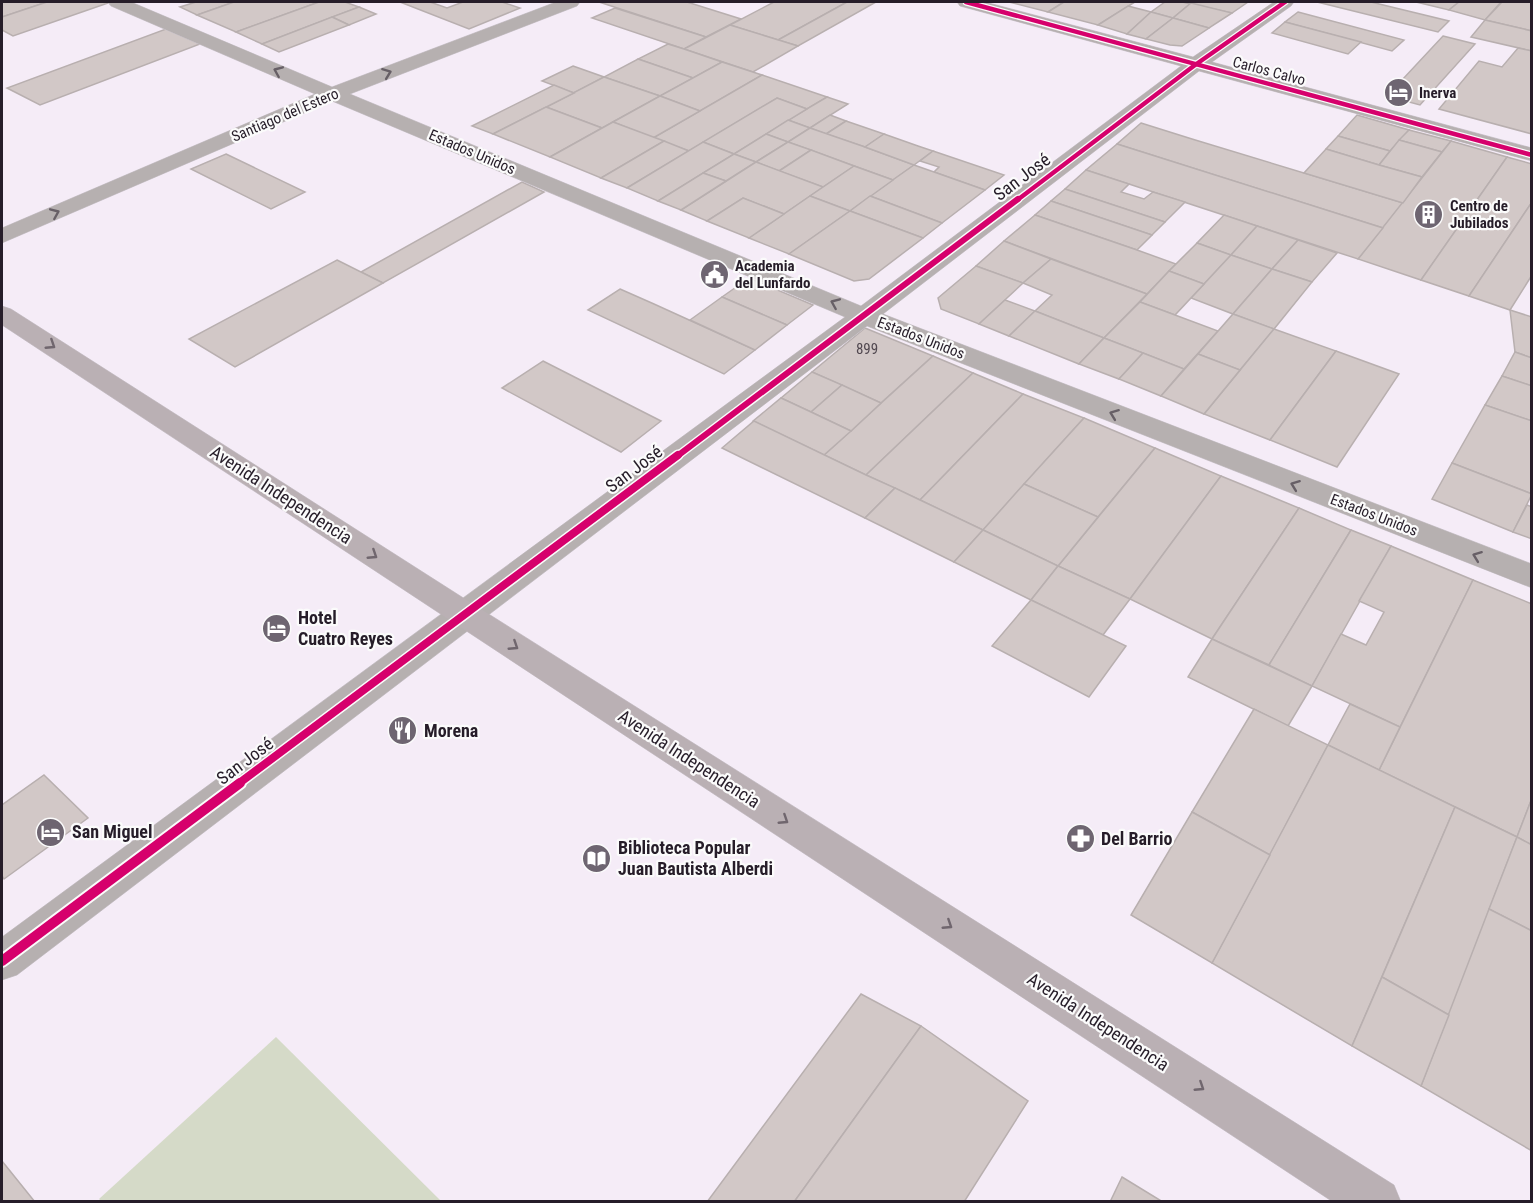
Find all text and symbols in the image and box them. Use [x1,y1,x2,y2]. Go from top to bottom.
street label: Carlos Calvo [1231,53,1307,89]
one-way arrow [274,66,285,78]
one-way arrow [380,68,391,80]
hotel icon: Inerva [1382,77,1414,109]
street label: Santiago del Estero [229,84,341,146]
place label: Inerva [1419,84,1456,102]
street label: Estados Unidos [426,126,518,178]
street label: San José [989,149,1054,205]
place label: Centro de Jubilados [1450,197,1509,232]
building icon: Centro de Jubilados [1413,199,1445,231]
one-way arrow [49,208,60,220]
place label: Academia del Lunfardo [735,257,810,292]
public building icon: Academia del Lunfardo [698,259,730,291]
one-way arrow [830,299,841,311]
street label: Estados Unidos [875,313,967,363]
one-way arrow [44,338,55,349]
house number: 899 [856,340,878,358]
one-way arrow [1109,408,1120,421]
street label: Avenida Independencia [207,441,356,548]
street label: San José [601,441,666,497]
one-way arrow [1291,480,1302,492]
street label: Estados Unidos [1328,490,1420,540]
one-way arrow [366,547,377,558]
one-way arrow [1472,551,1483,563]
place label: Hotel Cuatro Reyes [298,607,393,649]
hotel icon: Hotel Cuatro Reyes [261,612,293,644]
one-way arrow [507,639,518,650]
street label: Avenida Independencia [615,705,764,812]
restaurant icon: Morena [387,715,419,747]
place label: Morena [424,720,478,741]
street label: San José [212,733,277,789]
one-way arrow [778,812,788,824]
hotel icon: San Miguel [35,816,67,848]
place label: San Miguel [72,821,152,842]
pharmacy icon: Del Barrio [1064,823,1096,855]
place label: Del Barrio [1101,828,1172,849]
place label: Biblioteca Popular Juan Bautista Alberdi [618,837,773,879]
library icon: Biblioteca Popular Juan Bautista Alberdi [581,842,613,874]
one-way arrow [942,918,952,930]
street label: Avenida Independencia [1024,968,1173,1075]
one-way arrow [1194,1080,1204,1092]

